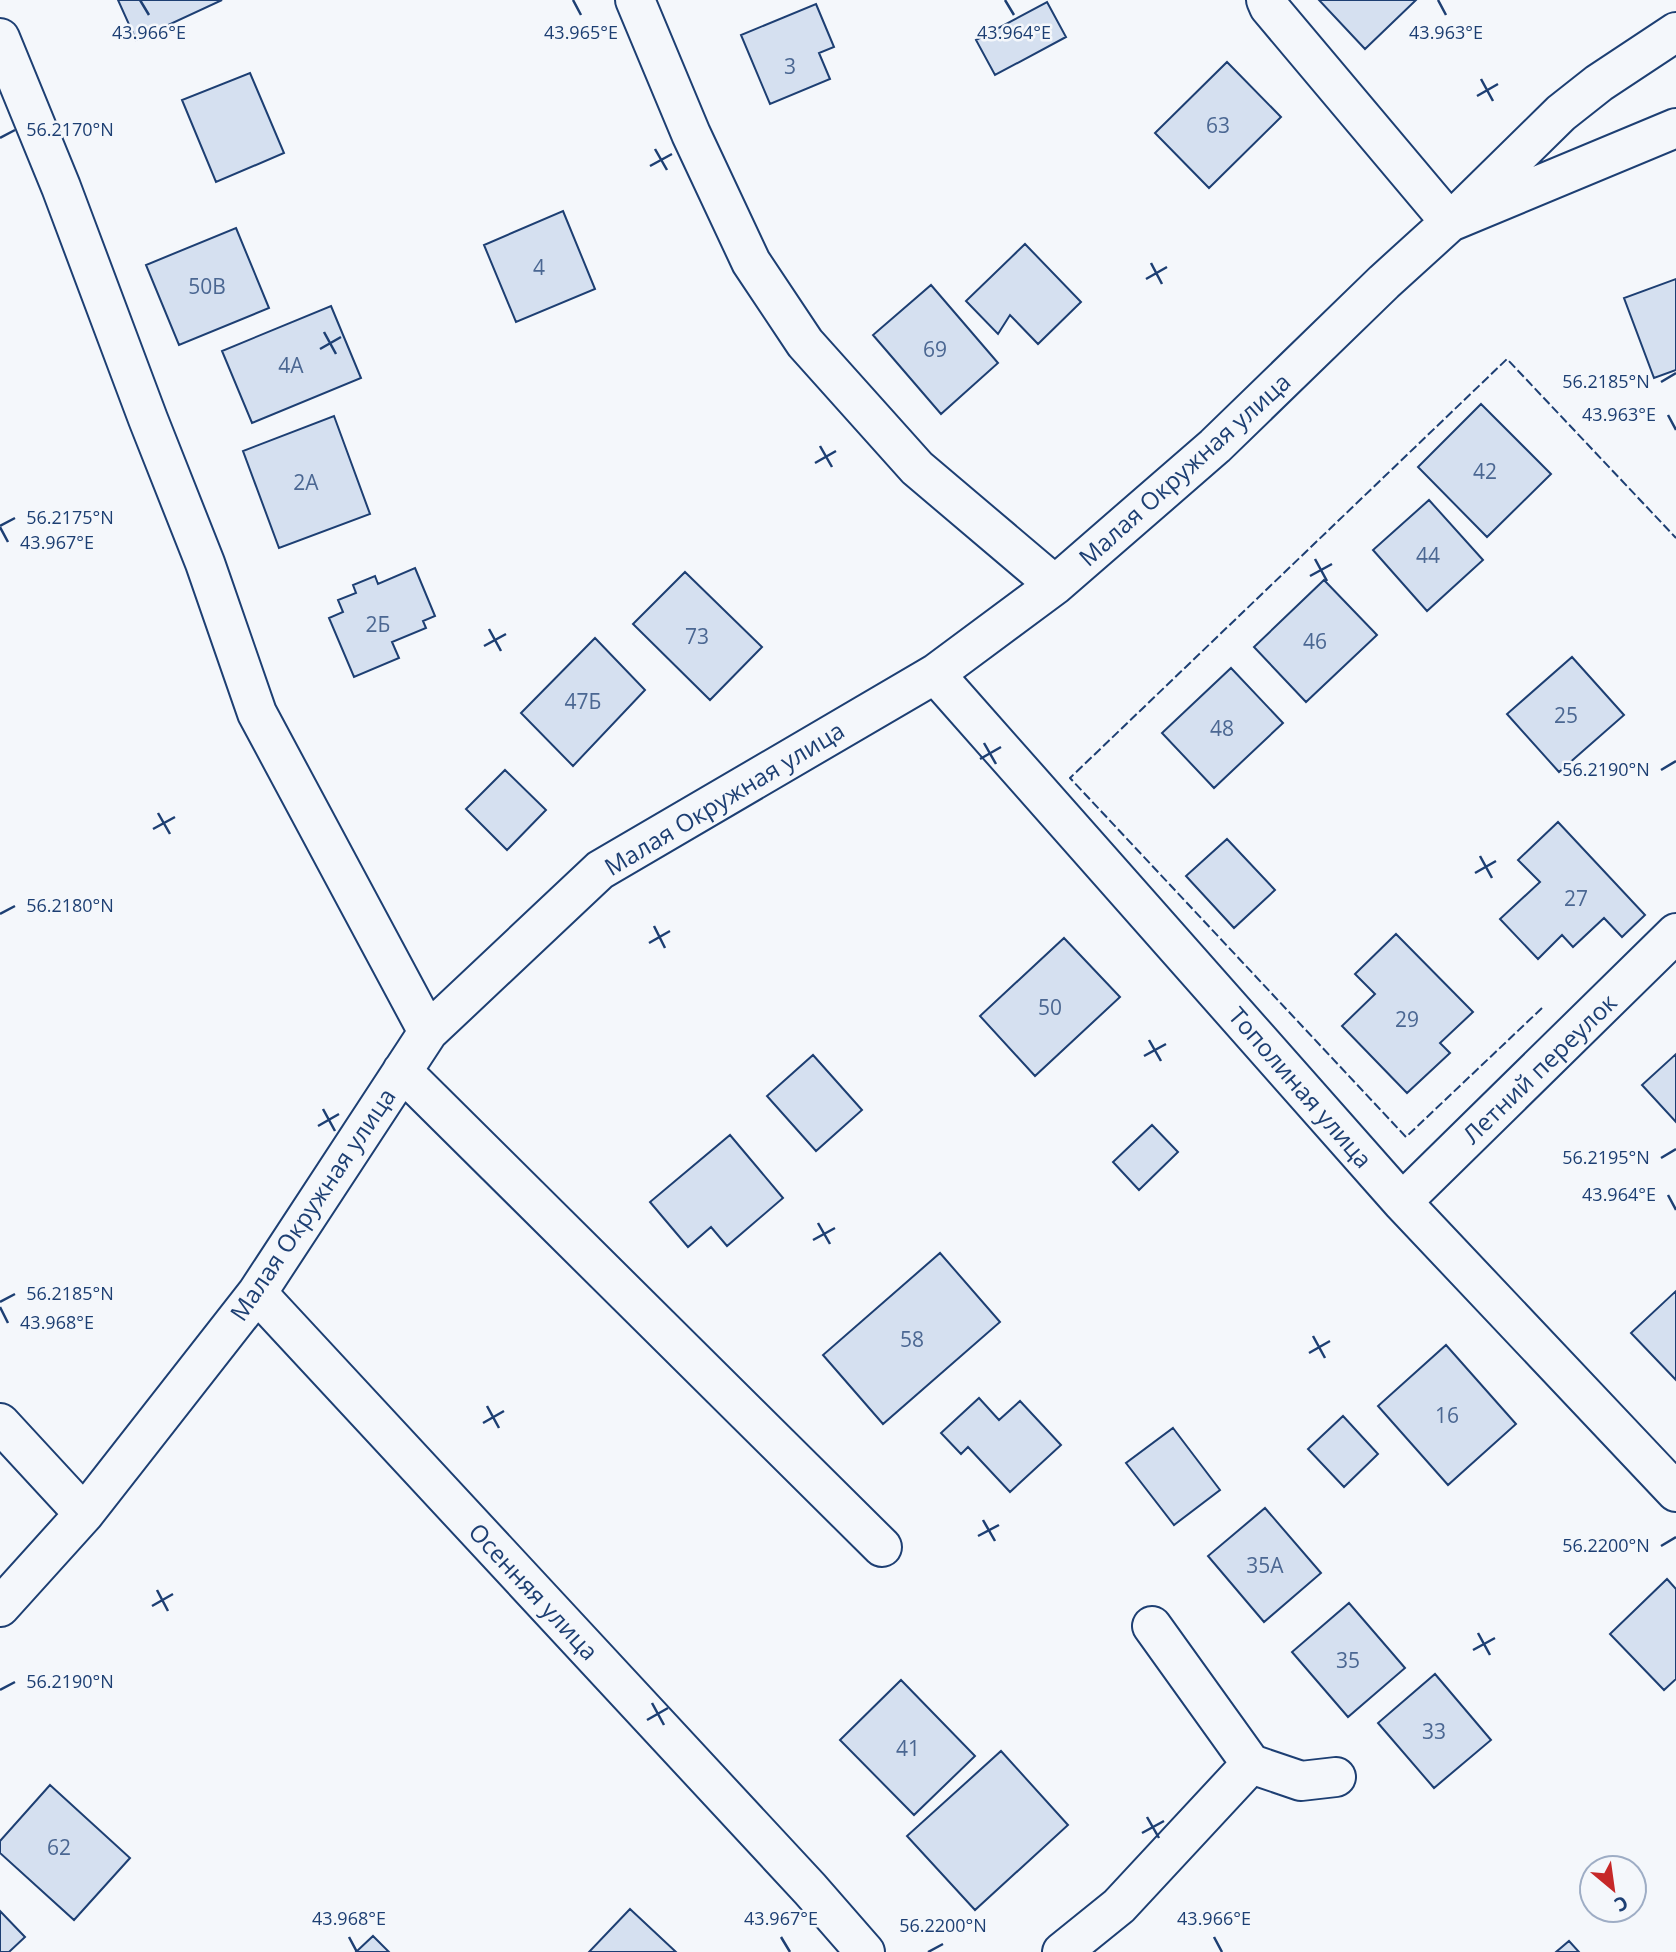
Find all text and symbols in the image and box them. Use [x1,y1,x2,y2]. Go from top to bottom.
text: 43.966°E [112,20,186,44]
text: 43.965°E [544,20,618,44]
text: 43.964°E [977,20,1051,44]
text: 43.963°E [1409,20,1483,44]
house number: 3 [784,52,796,80]
house number: 63 [1206,111,1230,139]
text: 56.2170°N [26,117,114,141]
house number: 4 [533,253,545,281]
house number: 50В [188,272,226,300]
house number: 69 [923,335,947,363]
house number: 4А [278,351,304,379]
street label: Малая Окружная улица [1071,365,1297,573]
text: 56.2185°N [1562,369,1650,393]
text: 43.963°E [1582,402,1656,426]
house number: 42 [1473,457,1497,485]
house number: 2А [293,468,319,496]
text: 56.2175°N [26,505,114,529]
text: 43.967°E [20,530,94,554]
house number: 44 [1416,541,1440,569]
house number: 2Б [366,610,390,638]
house number: 73 [685,622,709,650]
house number: 46 [1303,627,1327,655]
house number: 47Б [565,687,601,715]
house number: 25 [1554,701,1578,729]
street label: Малая Окружная улица [598,713,850,883]
house number: 48 [1210,714,1234,742]
text: 56.2190°N [1562,757,1650,781]
house number: 27 [1564,884,1588,912]
text: 56.2180°N [26,893,114,917]
street label: Летний переулок [1455,985,1624,1150]
house number: 50 [1038,993,1062,1021]
street label: Тополиная улица [1222,999,1380,1175]
house number: 29 [1395,1005,1419,1033]
street label: Малая Окружная улица [222,1081,402,1327]
text: 56.2195°N [1562,1145,1650,1169]
text: 43.964°E [1582,1182,1656,1206]
text: 56.2185°N [26,1281,114,1305]
text: 43.968°E [20,1310,94,1334]
house number: 58 [900,1325,924,1353]
house number: 16 [1435,1401,1459,1429]
street label: Осенняя улица [462,1515,606,1667]
text: 56.2200°N [1562,1533,1650,1557]
house number: 35А [1246,1551,1284,1579]
house number: 35 [1336,1646,1360,1674]
text: 56.2190°N [26,1669,114,1693]
house number: 33 [1422,1717,1446,1745]
house number: 41 [896,1734,920,1762]
house number: 62 [47,1833,71,1861]
north arrow [1578,1854,1648,1924]
text: С [1610,1890,1633,1918]
text: 43.968°E [312,1906,386,1930]
text: 43.967°E [744,1906,818,1930]
text: 43.966°E [1177,1906,1251,1930]
text: 56.2200°N [899,1913,987,1937]

